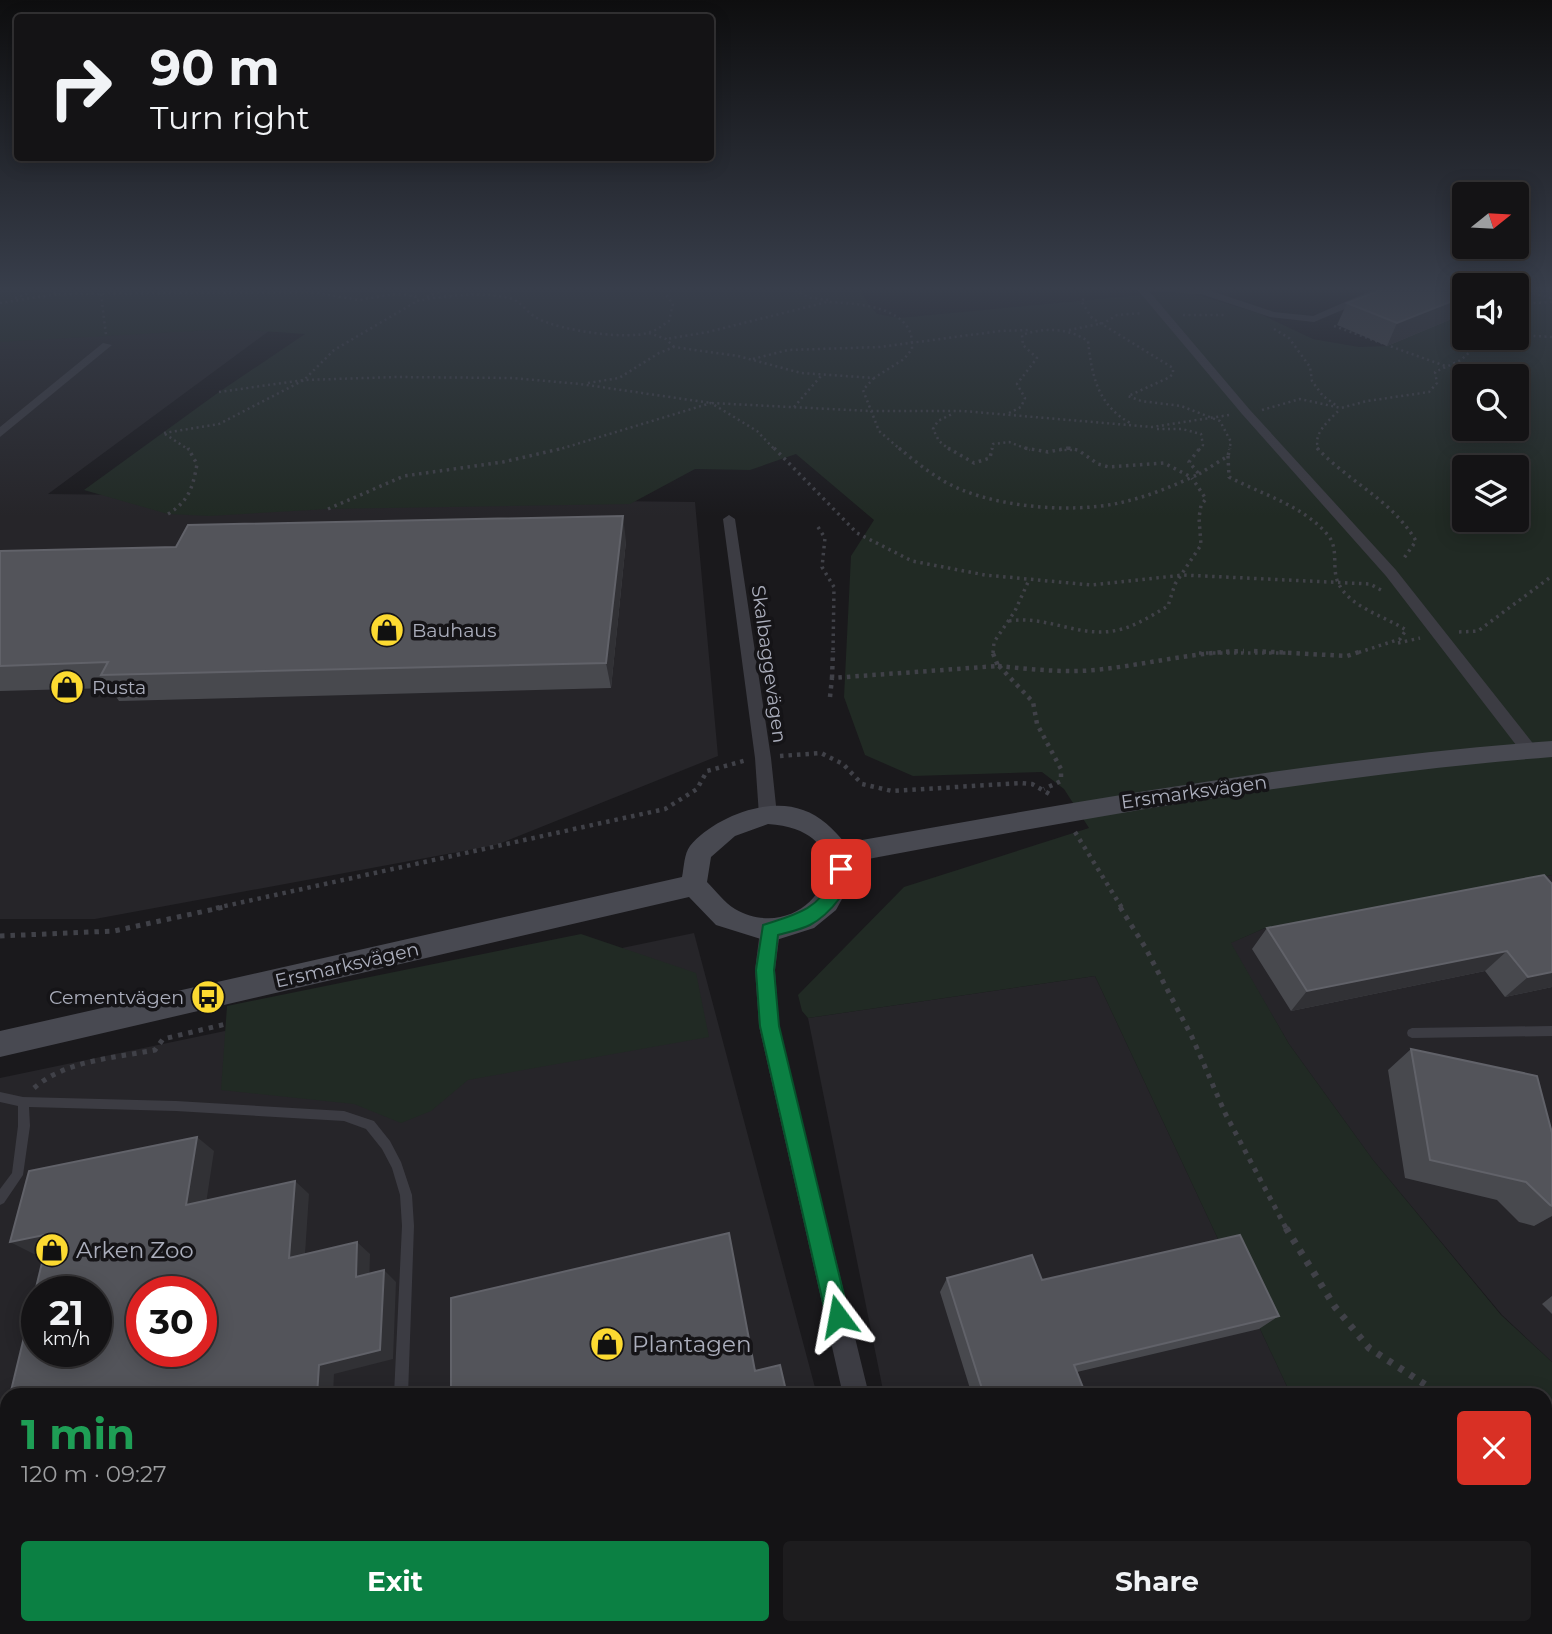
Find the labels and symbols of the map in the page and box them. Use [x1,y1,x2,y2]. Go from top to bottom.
north arrow [1452,182,1530,259]
street label: Skalbaggevägen [747,584,791,744]
shop icon: Bauhaus [368,611,406,649]
place label: Bauhaus [412,619,496,642]
shop icon: Rusta [48,668,86,706]
place label: Rusta [92,676,146,699]
street label: Ersmarksvägen [1120,770,1268,814]
pin [811,839,871,899]
street label: Ersmarksvägen [273,937,421,993]
bus stop icon: Cementvägen [189,978,227,1016]
place label: Cementvägen [49,986,184,1009]
shop icon: Arken Zoo [33,1231,71,1269]
place label: Arken Zoo [76,1236,194,1264]
speed limit sign: 30 [126,1276,217,1367]
position arrow [801,1279,875,1353]
shop icon: Plantagen [588,1325,626,1363]
place label: Plantagen [632,1330,751,1358]

